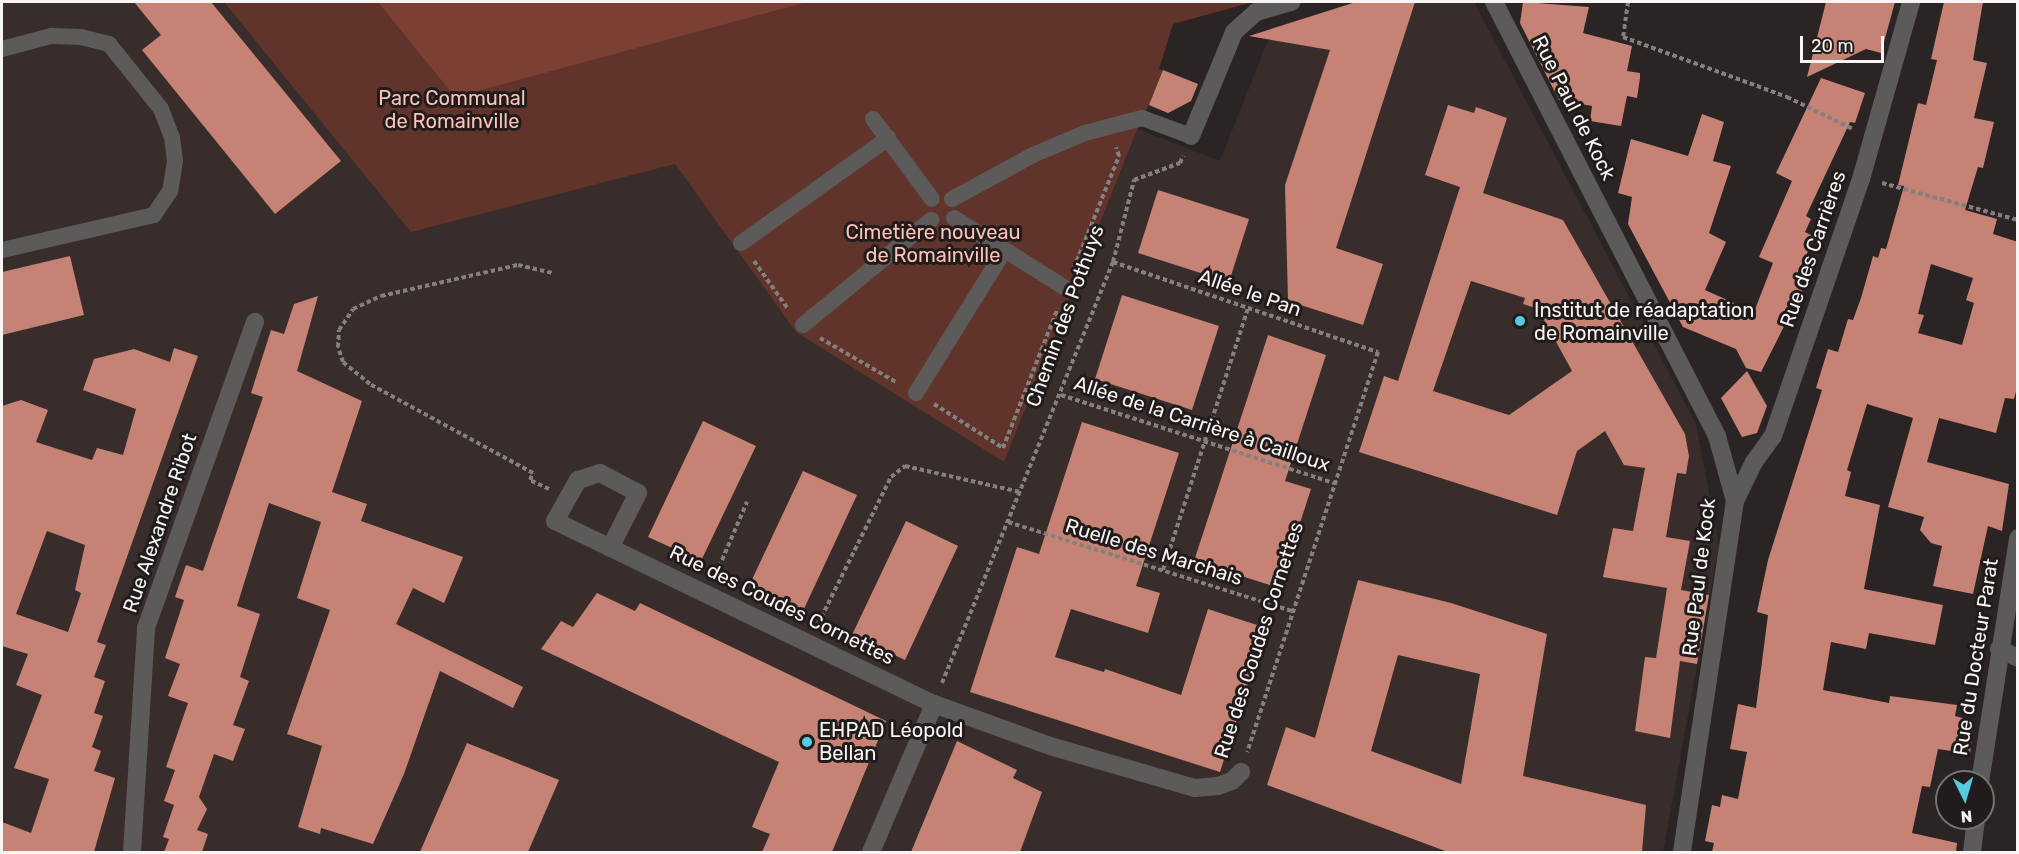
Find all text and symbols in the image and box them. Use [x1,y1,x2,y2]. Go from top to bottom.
scale bar [1803,24,1887,62]
street label: Rue Paul de Kock [1527,32,1621,184]
text: 20 m [1811,35,1853,57]
park label: Parc Communal de Romainville [378,86,526,133]
street label: Rue des Carrières [1775,168,1851,330]
park label: Cimetière nouveau de Romainville [845,220,1021,267]
street label: Chemin des Pothuys [1021,222,1109,410]
street label: Allée le Pan [1195,264,1305,322]
place label: Institut de réadaptation de Romainville [1534,298,1754,345]
marker: Institut de réadaptation de Romainville [1511,312,1529,330]
street label: Allée de la Carrière à Cailloux [1071,371,1333,477]
street label: Rue Alexandre Ribot [118,430,202,616]
street label: Rue Paul de Kock [1677,497,1721,657]
street label: Ruelle des Marchais [1063,514,1245,590]
street label: Rue des Coudes Cornettes [1209,519,1309,761]
street label: Rue des Coudes Cornettes [666,540,898,670]
street label: Rue du Docteur Parat [1949,556,2003,758]
place label: EHPAD Léopold Bellan [819,718,963,765]
marker: EHPAD Léopold Bellan [800,735,814,749]
north arrow [1935,770,1995,830]
text: N [1960,806,1973,826]

